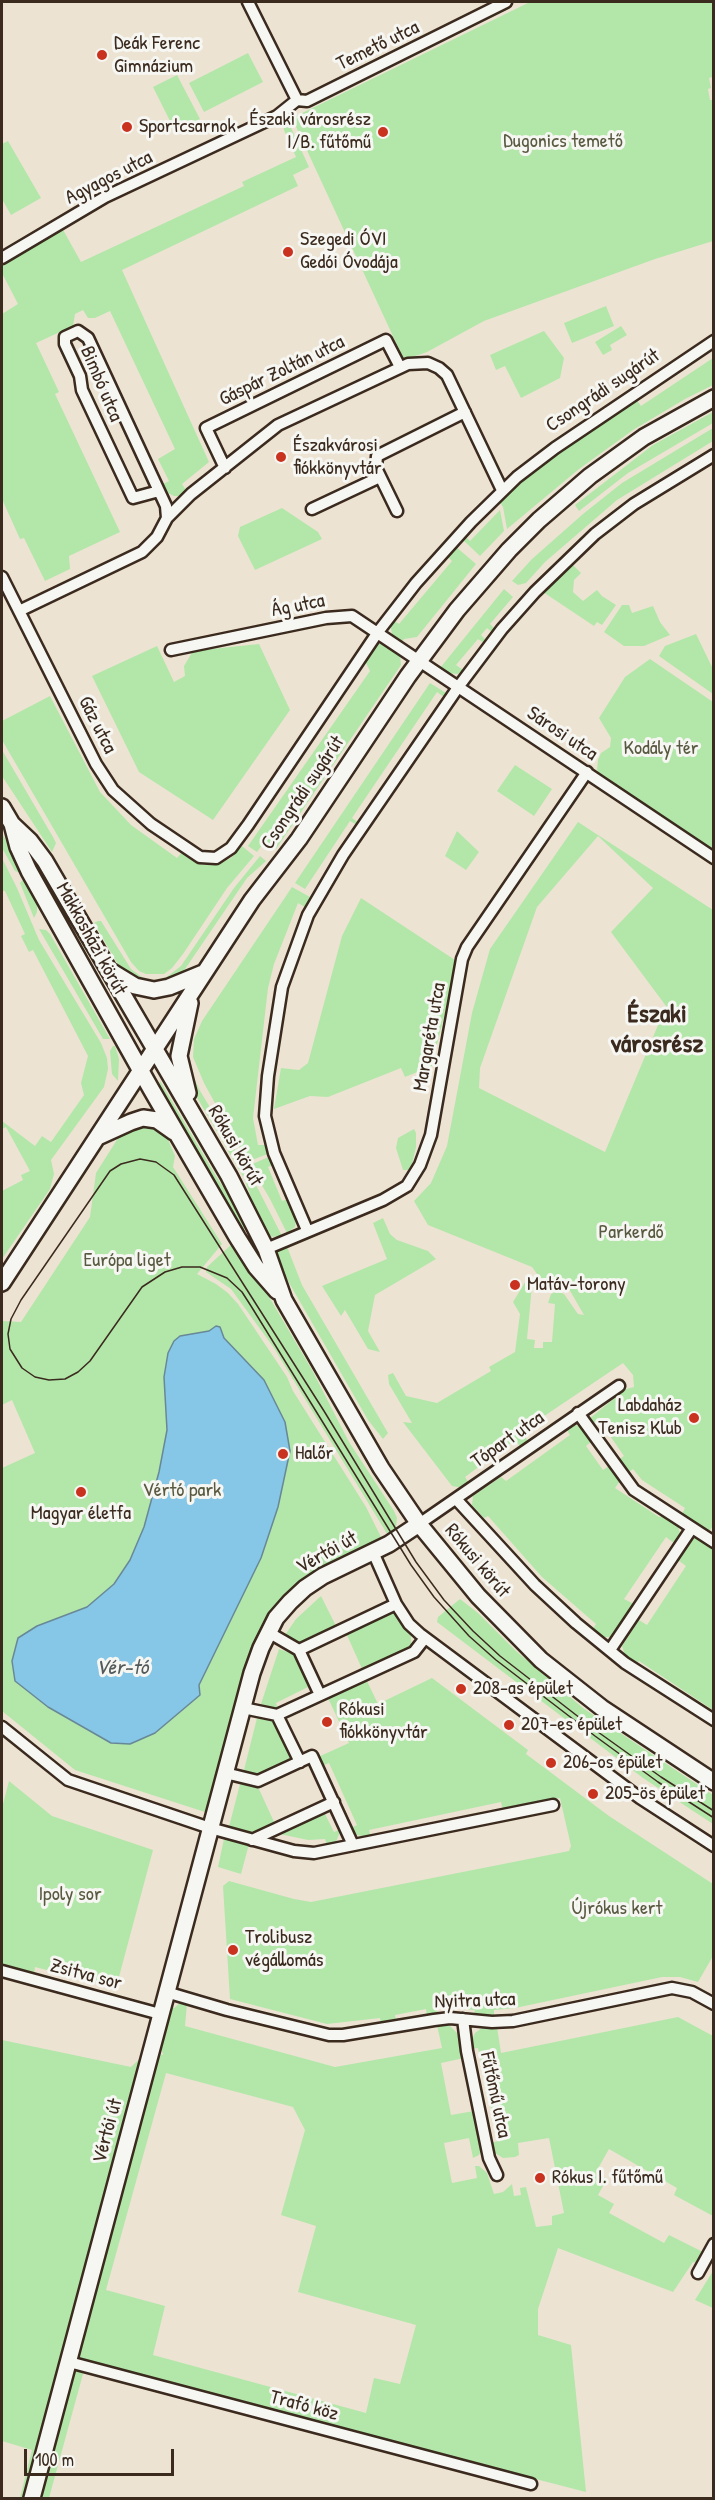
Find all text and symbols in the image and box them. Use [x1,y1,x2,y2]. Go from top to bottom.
street label: Temető utca [333,16,423,76]
place label: Deák Ferenc Gimnázium [114,32,200,79]
marker: Deák Ferenc Gimnázium [95,48,109,62]
place label: Északi városrész I/B. fűtőmű [249,108,371,155]
place label: Sportcsarnok [139,115,236,139]
marker: Sportcsarnok [120,120,134,134]
marker: Északi városrész I/B. fűtőmű [376,125,390,139]
park label: Dugonics temető [503,130,623,154]
street label: Agyagos utca [61,146,157,210]
place label: Szegedi ÓVI Gedói Óvodája [300,228,398,275]
marker: Szegedi ÓVI Gedói Óvodája [281,245,295,259]
street label: Gáspár Zoltán utca [216,330,348,412]
street label: Bimbó utca [74,343,128,425]
street label: Csongrádi sugárút [542,344,664,438]
place label: Északvárosi fiókkönyvtár [293,434,382,481]
marker: Északvárosi fiókkönyvtár [274,450,288,464]
street label: Ág utca [269,589,327,623]
street label: Gáz utca [72,692,122,758]
street label: Sárosi utca [522,702,602,766]
street label: Csongrádi sugárút [256,732,350,854]
park label: Kodály tér [623,737,699,761]
street label: Makkosházi körút [50,879,132,999]
street label: Margaréta utca [409,981,451,1093]
district label: Északi városrész [611,999,703,1060]
street label: Rókusi körút [202,1101,268,1191]
park label: Parkerdő [599,1221,663,1245]
park label: Európa liget [83,1249,171,1273]
place label: Matáv-torony [527,1273,626,1297]
marker: Matáv-torony [508,1278,522,1292]
place label: Labdaház Tenisz Klub [598,1394,682,1441]
street label: Tópart utca [467,1406,549,1474]
marker: Labdaház Tenisz Klub [687,1411,701,1425]
place label: Halőr [295,1442,333,1466]
marker: Halőr [276,1447,290,1461]
park label: Vértó park [143,1479,221,1503]
marker: Magyar életfa [74,1485,88,1499]
place label: Magyar életfa [31,1502,131,1526]
street label: Rókusi körút [439,1519,515,1603]
street label: Vértói út [292,1527,362,1579]
water label: Vér-tó [96,1655,148,1681]
place label: 208-as épület [473,1677,573,1701]
marker: 208-as épület [454,1682,468,1696]
place label: Rókusi fiókkönyvtár [339,1698,428,1745]
place label: 207-es épület [521,1713,622,1737]
marker: Rókusi fiókkönyvtár [320,1715,334,1729]
marker: 207-es épület [502,1718,516,1732]
place label: 206-os épület [563,1751,662,1775]
marker: 206-os épület [544,1756,558,1770]
place label: 205-ös épület [605,1782,705,1806]
marker: 205-ös épület [586,1787,600,1801]
park label: Ipoly sor [38,1883,102,1907]
park label: Újrókus kert [572,1897,662,1921]
place label: Trolibusz végállomás [245,1926,324,1973]
marker: Trolibusz végállomás [226,1943,240,1957]
street label: Zsitva sor [48,1954,124,1996]
street label: Nyitra utca [434,1988,516,2014]
street label: Fűtőmű utca [474,2050,516,2140]
street label: Vértói út [88,2096,128,2166]
place label: Rókus I. fűtőmű [552,2166,663,2190]
marker: Rókus I. fűtőmű [533,2171,547,2185]
street label: Trafó köz [267,2385,341,2427]
scale bar [27,2437,177,2475]
text: 100 m [35,2447,74,2472]

